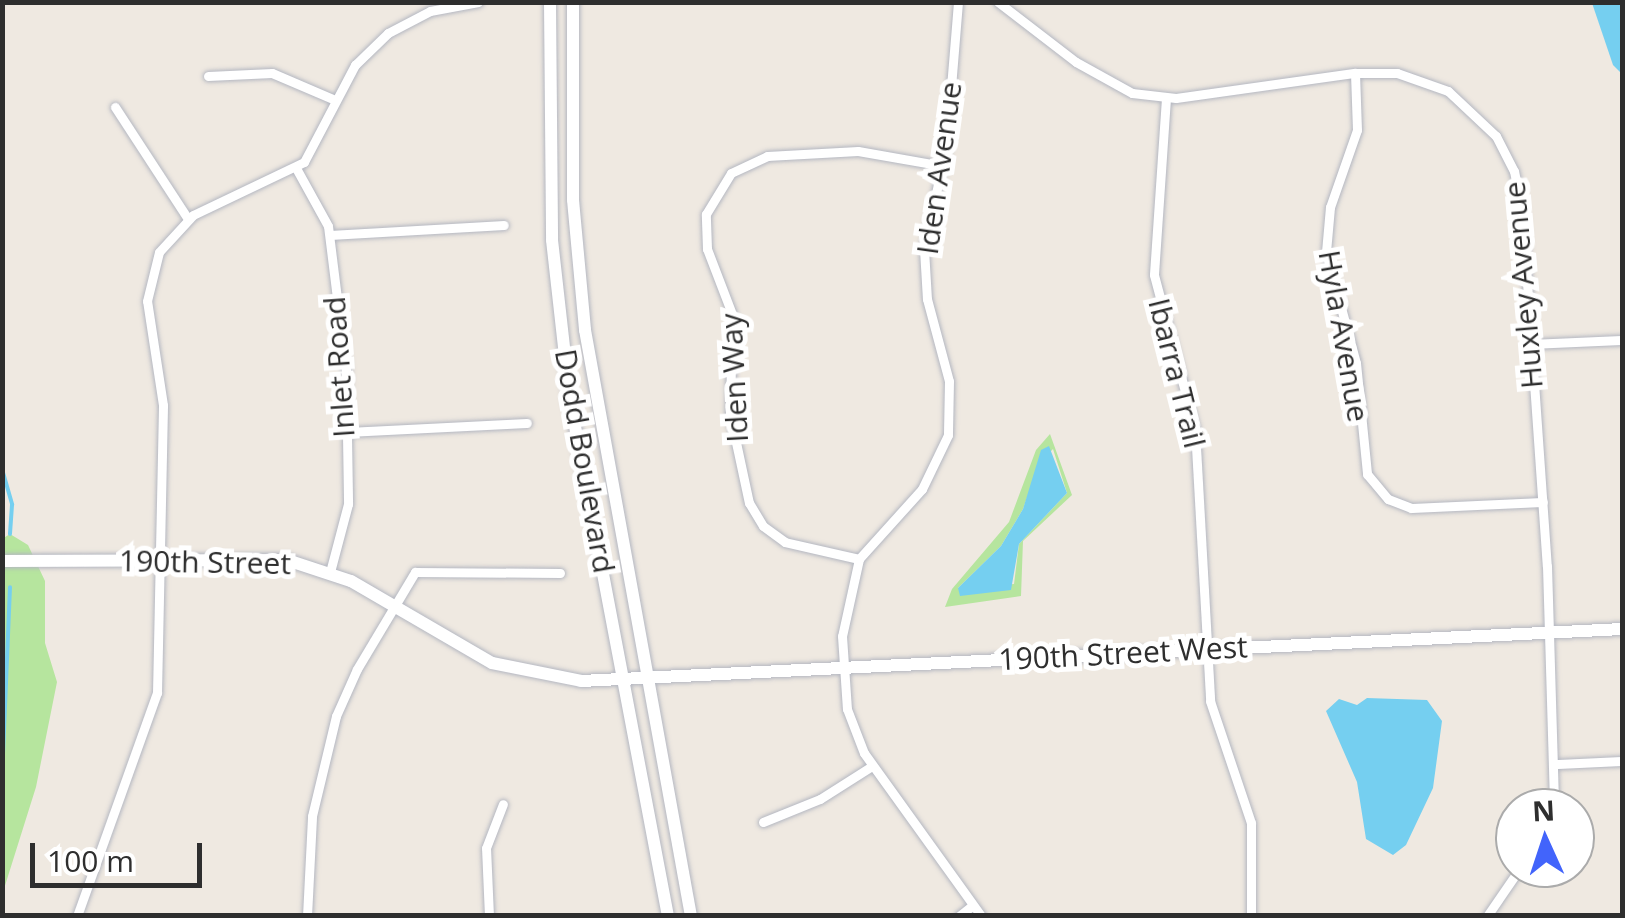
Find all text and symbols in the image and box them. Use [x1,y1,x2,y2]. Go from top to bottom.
street label: Iden Avenue [909,79,969,257]
street label: Huxley Avenue [1496,180,1550,390]
street label: Hyla Avenue [1311,247,1377,425]
street label: Ibarra Trail [1141,294,1213,452]
street label: Inlet Road [316,295,362,439]
street label: Iden Way [713,313,755,443]
street label: Dodd Boulevard [548,346,622,576]
street label: 190th Street [119,543,291,581]
street label: 190th Street West [997,628,1249,678]
north arrow [1495,788,1595,888]
text: N [1531,790,1556,830]
scale bar [35,823,208,885]
text: 100 m [47,840,134,881]

